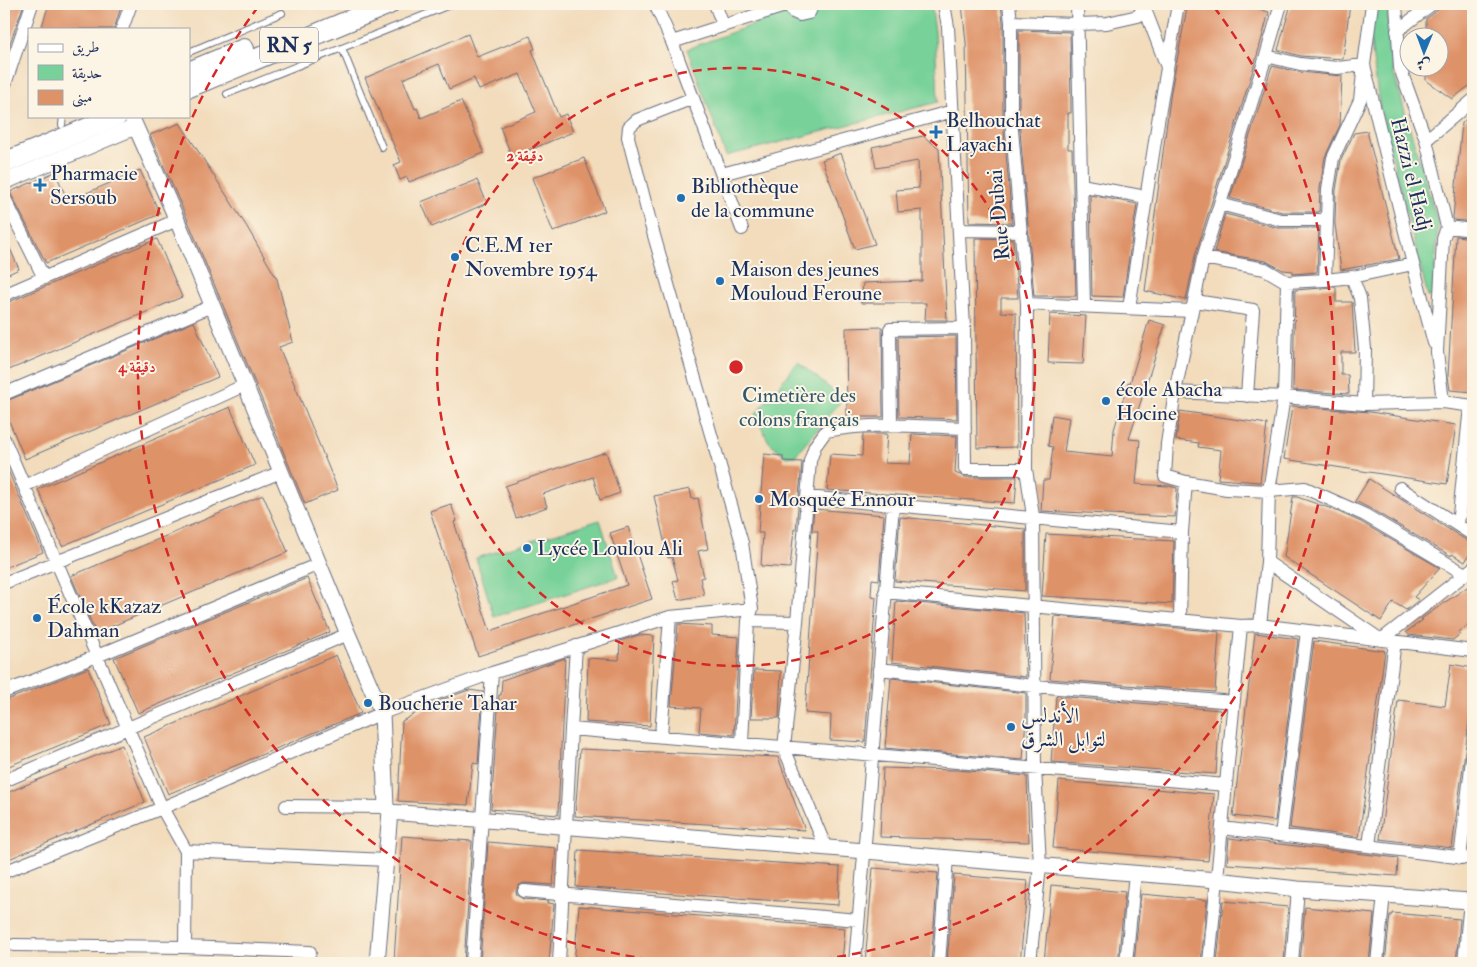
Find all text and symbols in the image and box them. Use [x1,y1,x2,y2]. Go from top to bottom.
legend [28,28,190,118]
road number: RN 5 [260,28,318,62]
north arrow [1400,28,1450,78]
text: طريق [72,38,99,57]
text: ش [1417,56,1431,73]
text: حديقة [72,64,102,83]
text: مبنى [72,88,92,108]
place label: Belhouchat Layachi [946,107,1041,158]
street label: Hazzi el Hadj [1384,115,1438,233]
marker: Belhouchat Layachi [930,126,942,138]
text: 2 دقيقة [507,147,543,166]
place label: Pharmacie Sersoub [50,160,138,211]
street label: Rue Dubai [982,168,1016,262]
place label: Bibliothèque de la commune [691,173,815,224]
marker: Pharmacie Sersoub [34,179,46,191]
marker: Bibliothèque de la commune [675,192,687,204]
place label: C.E.M 1er Novembre 1954 [465,232,598,283]
marker: C.E.M 1er Novembre 1954 [449,251,461,263]
place label: Maison des jeunes Mouloud Feroune [730,256,882,307]
marker: Maison des jeunes Mouloud Feroune [714,275,726,287]
text: 4 دقيقة [117,358,156,377]
centre of rings [727,358,745,376]
place label: école Abacha Hocine [1116,376,1222,427]
park label: Cimetière des colons français [739,382,859,433]
marker: école Abacha Hocine [1100,395,1112,407]
place label: Mosquée Ennour [769,486,916,513]
marker: Mosquée Ennour [753,493,765,505]
place label: Lycée Loulou Ali [537,535,683,562]
marker: Lycée Loulou Ali [521,542,533,554]
place label: École kKazaz Dahman [47,593,161,644]
marker: École kKazaz Dahman [31,612,43,624]
place label: Boucherie Tahar [378,690,517,717]
marker: Boucherie Tahar [362,697,374,709]
place label: الأندلس لتوابل الشرق [1021,700,1106,754]
marker: الأندلس لتوابل الشرق [1005,721,1017,733]

